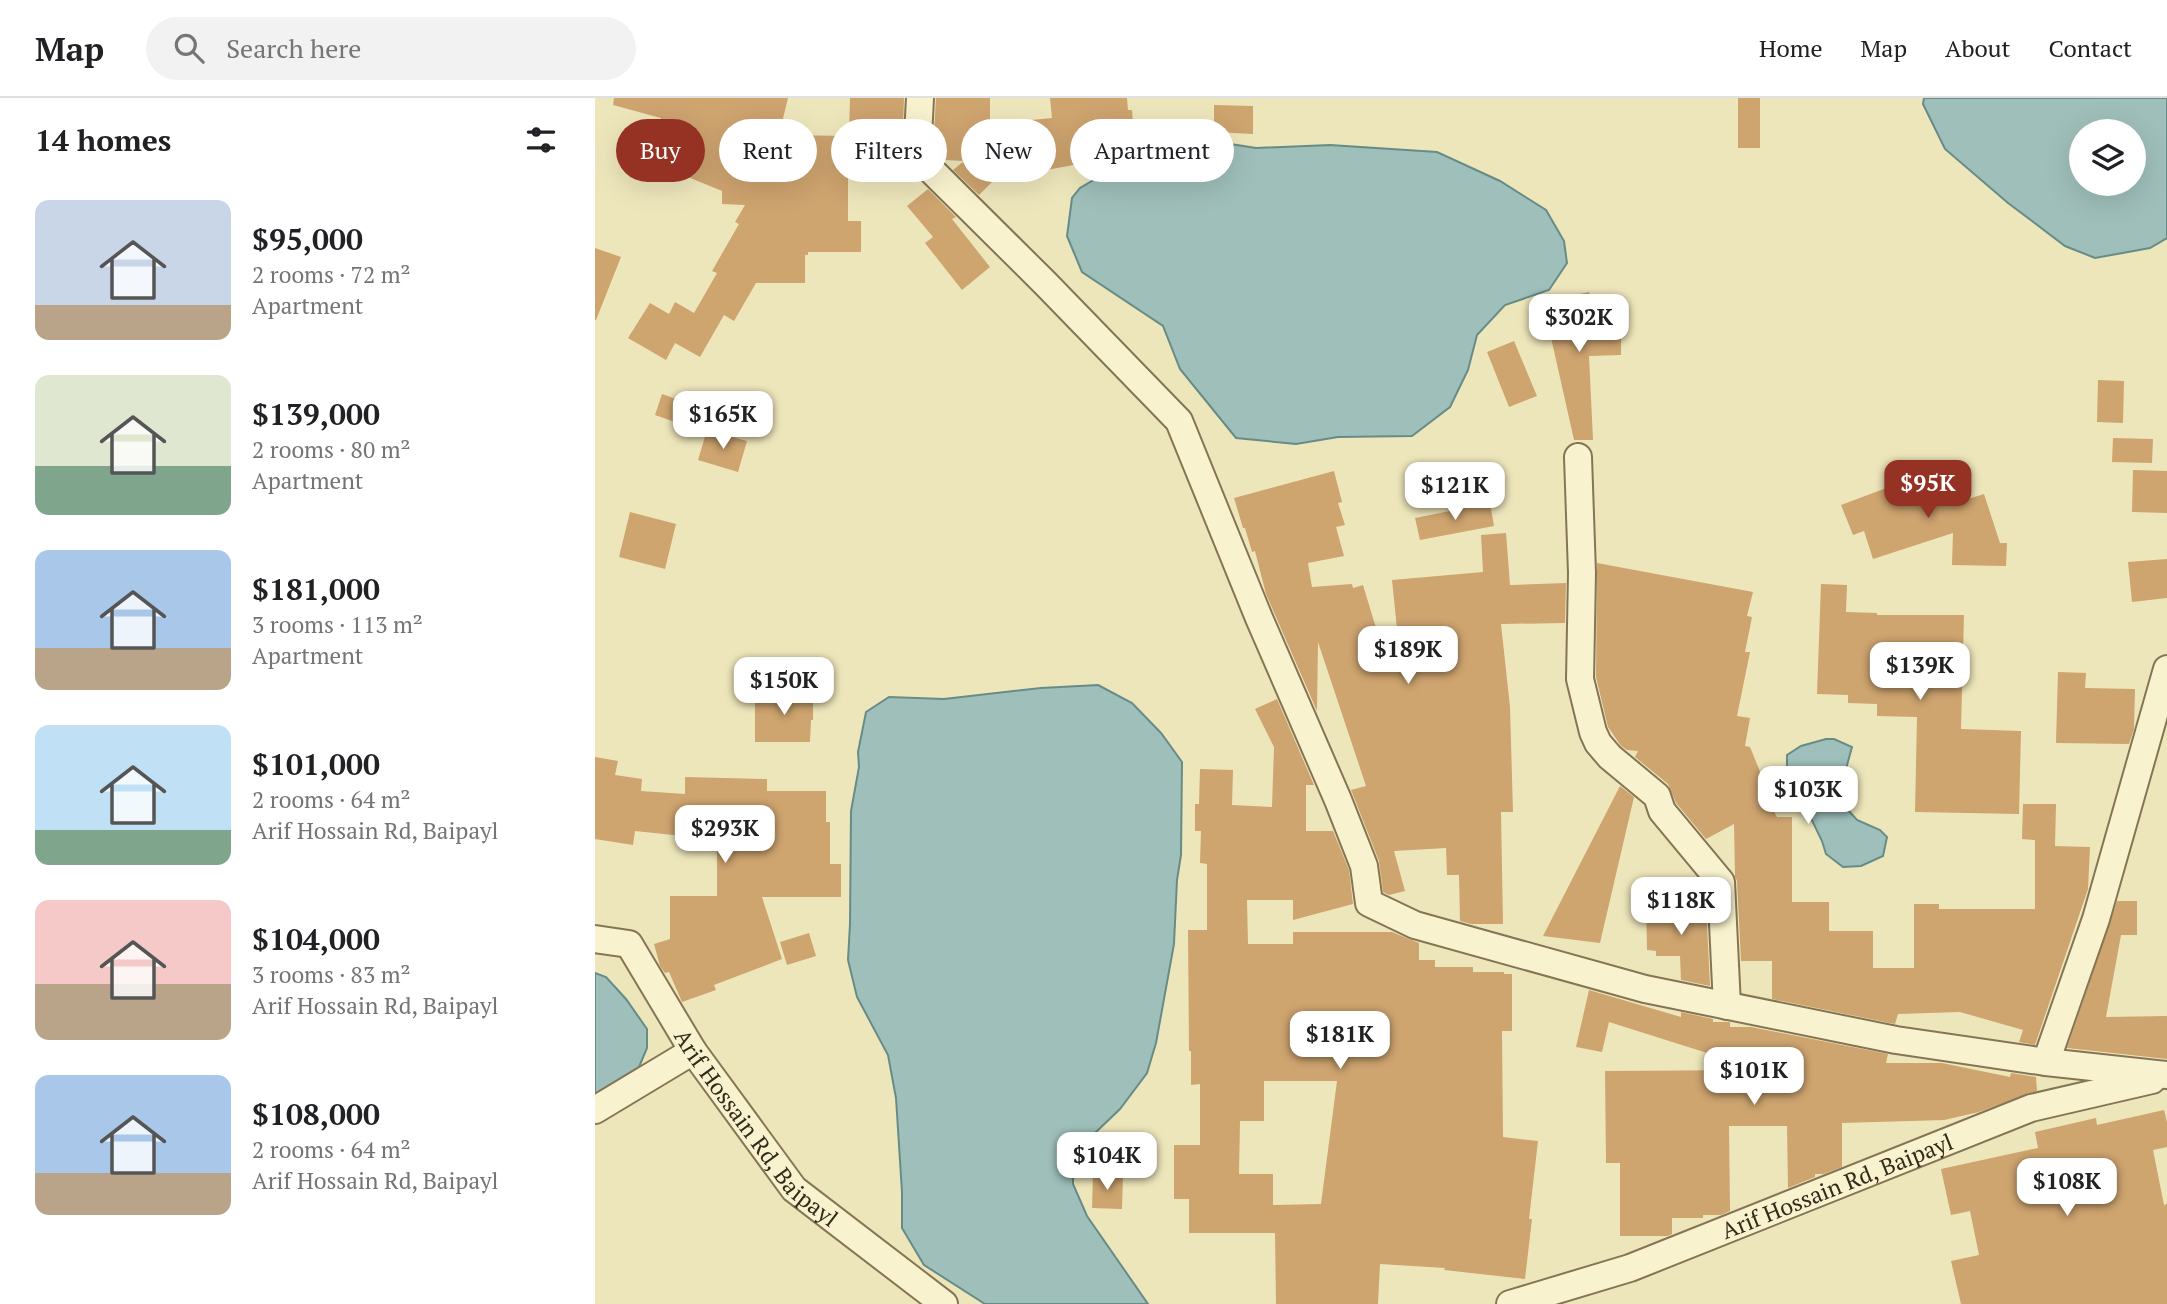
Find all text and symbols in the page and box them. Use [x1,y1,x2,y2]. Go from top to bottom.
search box [146,17,636,80]
text: Map [35,27,104,70]
icon: search [170,29,208,67]
text: Search here [226,31,361,65]
text: Home [1759,32,1823,64]
text: Map [1861,32,1907,64]
text: About [1945,32,2011,64]
text: Contact [2049,32,2132,64]
chip: Buy [616,119,705,182]
chip: Rent [719,119,817,182]
chip: Filters [831,119,947,182]
chip: New [961,119,1056,182]
chip: Apartment [1070,119,1234,182]
map controls [2069,119,2146,196]
button: layers [2069,119,2146,196]
text: 14 homes [35,120,171,160]
icon: filters [522,121,560,159]
text: $95,000 [252,219,363,259]
icon: home [91,228,175,312]
text: 2 rooms · 72 m² [252,259,411,290]
text: Apartment [252,290,363,321]
pin: $302K [1530,294,1628,354]
text: $302K [1545,301,1613,332]
pin: $165K [674,392,772,451]
text: $139,000 [252,394,380,434]
text: $165K [689,398,757,429]
icon: home [91,403,175,487]
text: 2 rooms · 80 m² [252,434,411,465]
pin: $95K [1887,460,1969,520]
pin: $121K [1406,462,1504,522]
text: Apartment [252,465,363,496]
text: $95K [1900,467,1956,498]
text: $121K [1421,469,1489,500]
text: $181,000 [252,569,380,609]
icon: home [91,578,175,662]
text: 3 rooms · 113 m² [252,609,423,640]
pin: $189K [1359,626,1457,686]
text: $189K [1374,633,1442,664]
text: Apartment [252,640,363,671]
pin: $139K [1871,642,1969,702]
text: $139K [1886,649,1954,680]
pin: $150K [735,658,833,717]
text: $150K [750,664,818,695]
text: $101,000 [252,744,380,784]
icon: home [91,753,175,837]
pin: $103K [1759,766,1857,826]
text: $103K [1774,773,1842,804]
text: 2 rooms · 64 m² [252,784,411,815]
pin: $293K [676,806,774,865]
text: $293K [691,812,759,843]
text: Arif Hossain Rd, Baipayl [252,815,499,846]
pin: $118K [1632,878,1730,937]
text: $118K [1647,884,1715,915]
text: $104,000 [252,919,380,959]
icon: home [91,928,175,1012]
text: 3 rooms · 83 m² [252,959,411,990]
text: Arif Hossain Rd, Baipayl [252,990,499,1021]
pin: $181K [1291,1012,1389,1071]
text: $181K [1306,1018,1374,1049]
street label: Arif Hossain Rd, Baipayl [668,1023,845,1233]
pin: $101K [1705,1048,1803,1107]
text: $101K [1720,1054,1788,1085]
text: $108,000 [252,1094,380,1134]
icon: home [91,1103,175,1187]
street label: Arif Hossain Rd, Baipayl [1717,1125,1957,1246]
pin: $104K [1058,1132,1156,1192]
text: 2 rooms · 64 m² [252,1134,411,1165]
text: $104K [1073,1139,1141,1170]
pin: $108K [2018,1158,2116,1218]
text: Arif Hossain Rd, Baipayl [252,1165,499,1196]
text: $108K [2033,1165,2101,1196]

